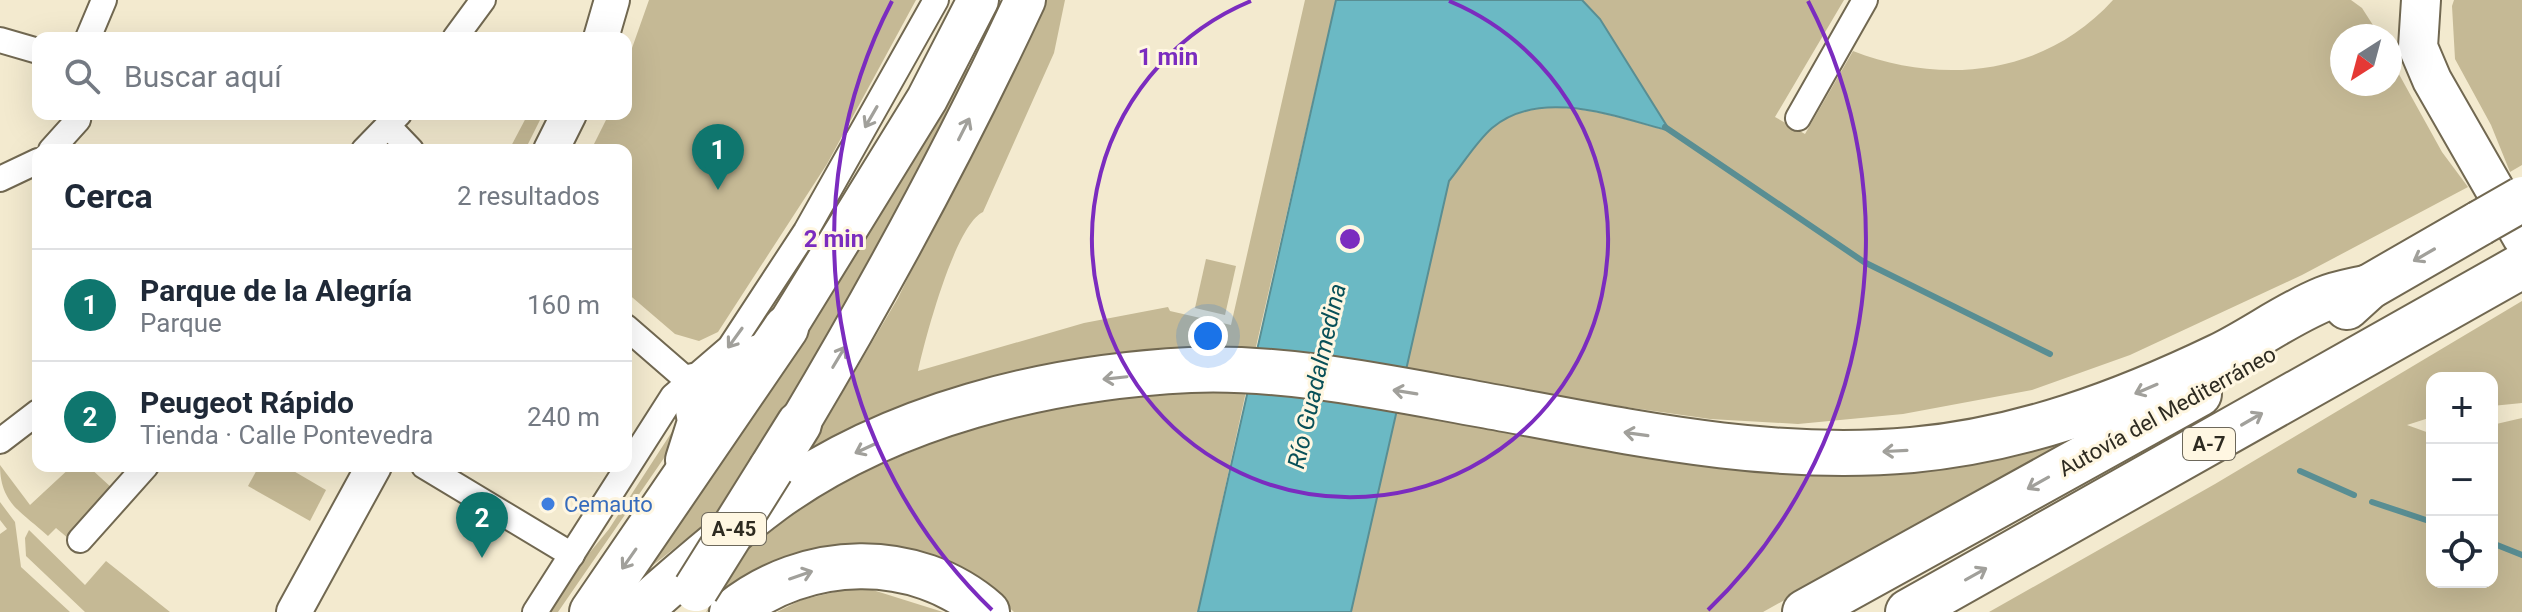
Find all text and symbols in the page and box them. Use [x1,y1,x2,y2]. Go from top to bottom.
north arrow [2330,24,2402,96]
search box [32,32,632,120]
text: 1 min [1138,43,1198,71]
icon: search [60,54,104,98]
text: Buscar aquí [124,59,282,94]
one-way arrow [863,105,879,128]
one-way arrow [957,118,973,142]
pin: 1 [692,124,744,190]
text: Cerca [64,176,153,216]
text: 2 resultados [457,181,600,211]
text: 2 min [804,225,864,253]
centre of rings [1336,225,1364,253]
one-way arrow [2413,248,2437,263]
text: Parque de la Alegría [140,273,412,308]
water label: Río Guadalmedina [1282,281,1352,471]
text: 1 [83,290,97,320]
text: 160 m [527,290,600,320]
text: Parque [140,308,222,338]
your location [1188,316,1228,356]
one-way arrow [727,327,743,349]
street label: Autovía del Mediterráneo [2054,341,2280,482]
one-way arrow [831,346,847,369]
one-way arrow [1102,370,1129,385]
map controls [2426,372,2498,588]
button: + [2426,372,2498,444]
one-way arrow [2134,383,2159,398]
one-way arrow [1393,384,1418,399]
text: Peugeot Rápido [140,385,354,420]
text: 2 [83,402,97,432]
text: 240 m [527,402,600,432]
one-way arrow [2240,411,2263,427]
text: Tienda · Calle Pontevedra [140,420,433,450]
one-way arrow [1624,426,1649,441]
road number: A-7 [2183,428,2235,460]
one-way arrow [855,441,879,456]
one-way arrow [1882,443,1909,458]
button: − [2426,444,2498,516]
one-way arrow [2026,476,2050,492]
pin: 2 [456,492,508,558]
place label: Cemauto [564,492,653,517]
marker: Cemauto [539,495,557,513]
road number: A-45 [702,513,766,545]
button: locate [2426,516,2498,588]
one-way arrow [621,547,637,569]
one-way arrow [788,566,813,581]
one-way arrow [1964,566,1987,582]

